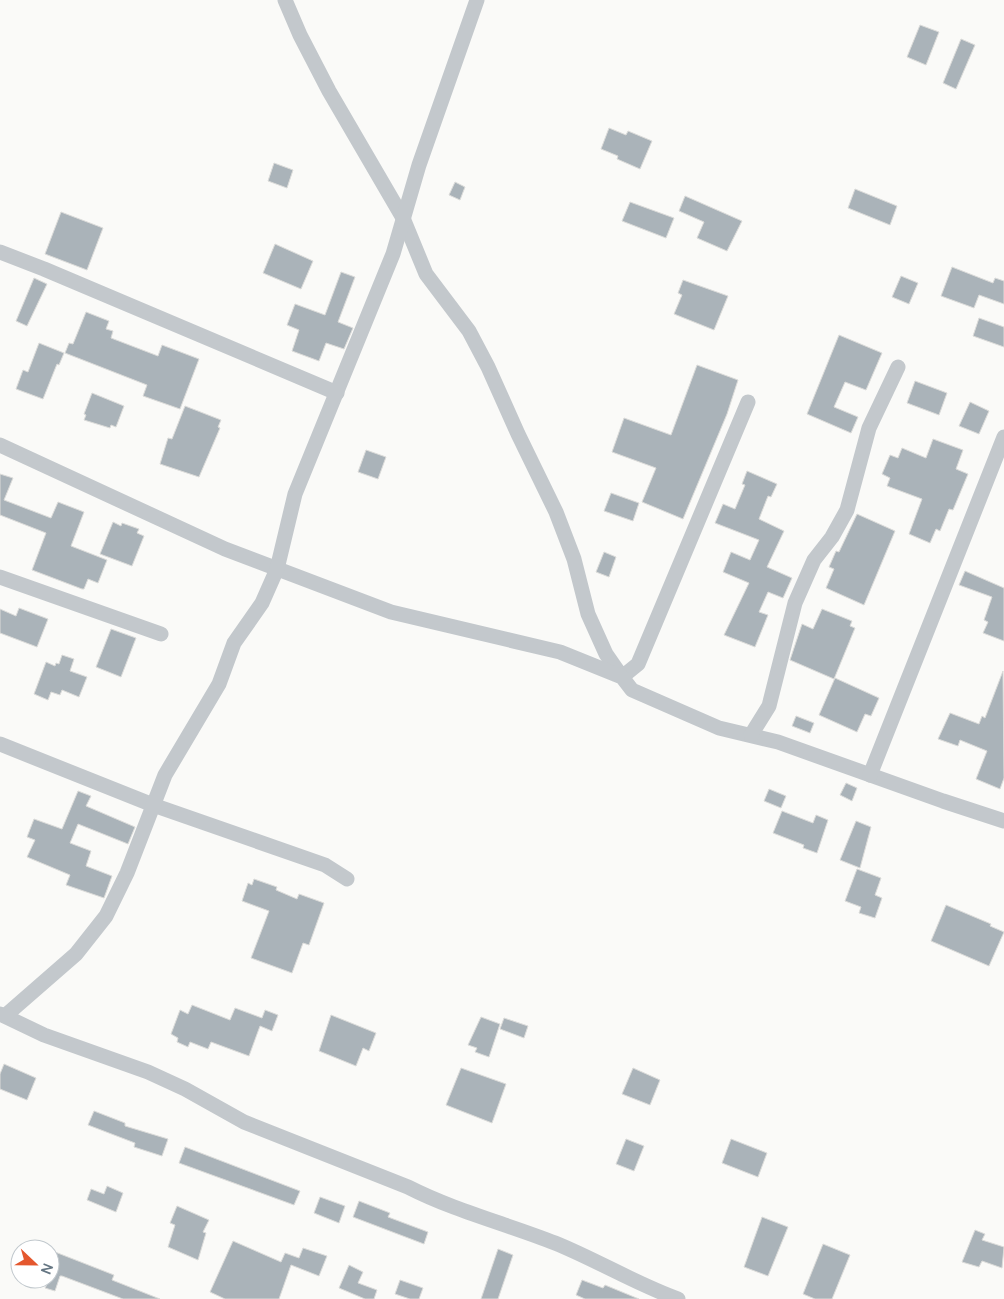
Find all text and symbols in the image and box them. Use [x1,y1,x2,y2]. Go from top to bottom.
north arrow [10,1239,60,1289]
text: N [37,1261,58,1277]

